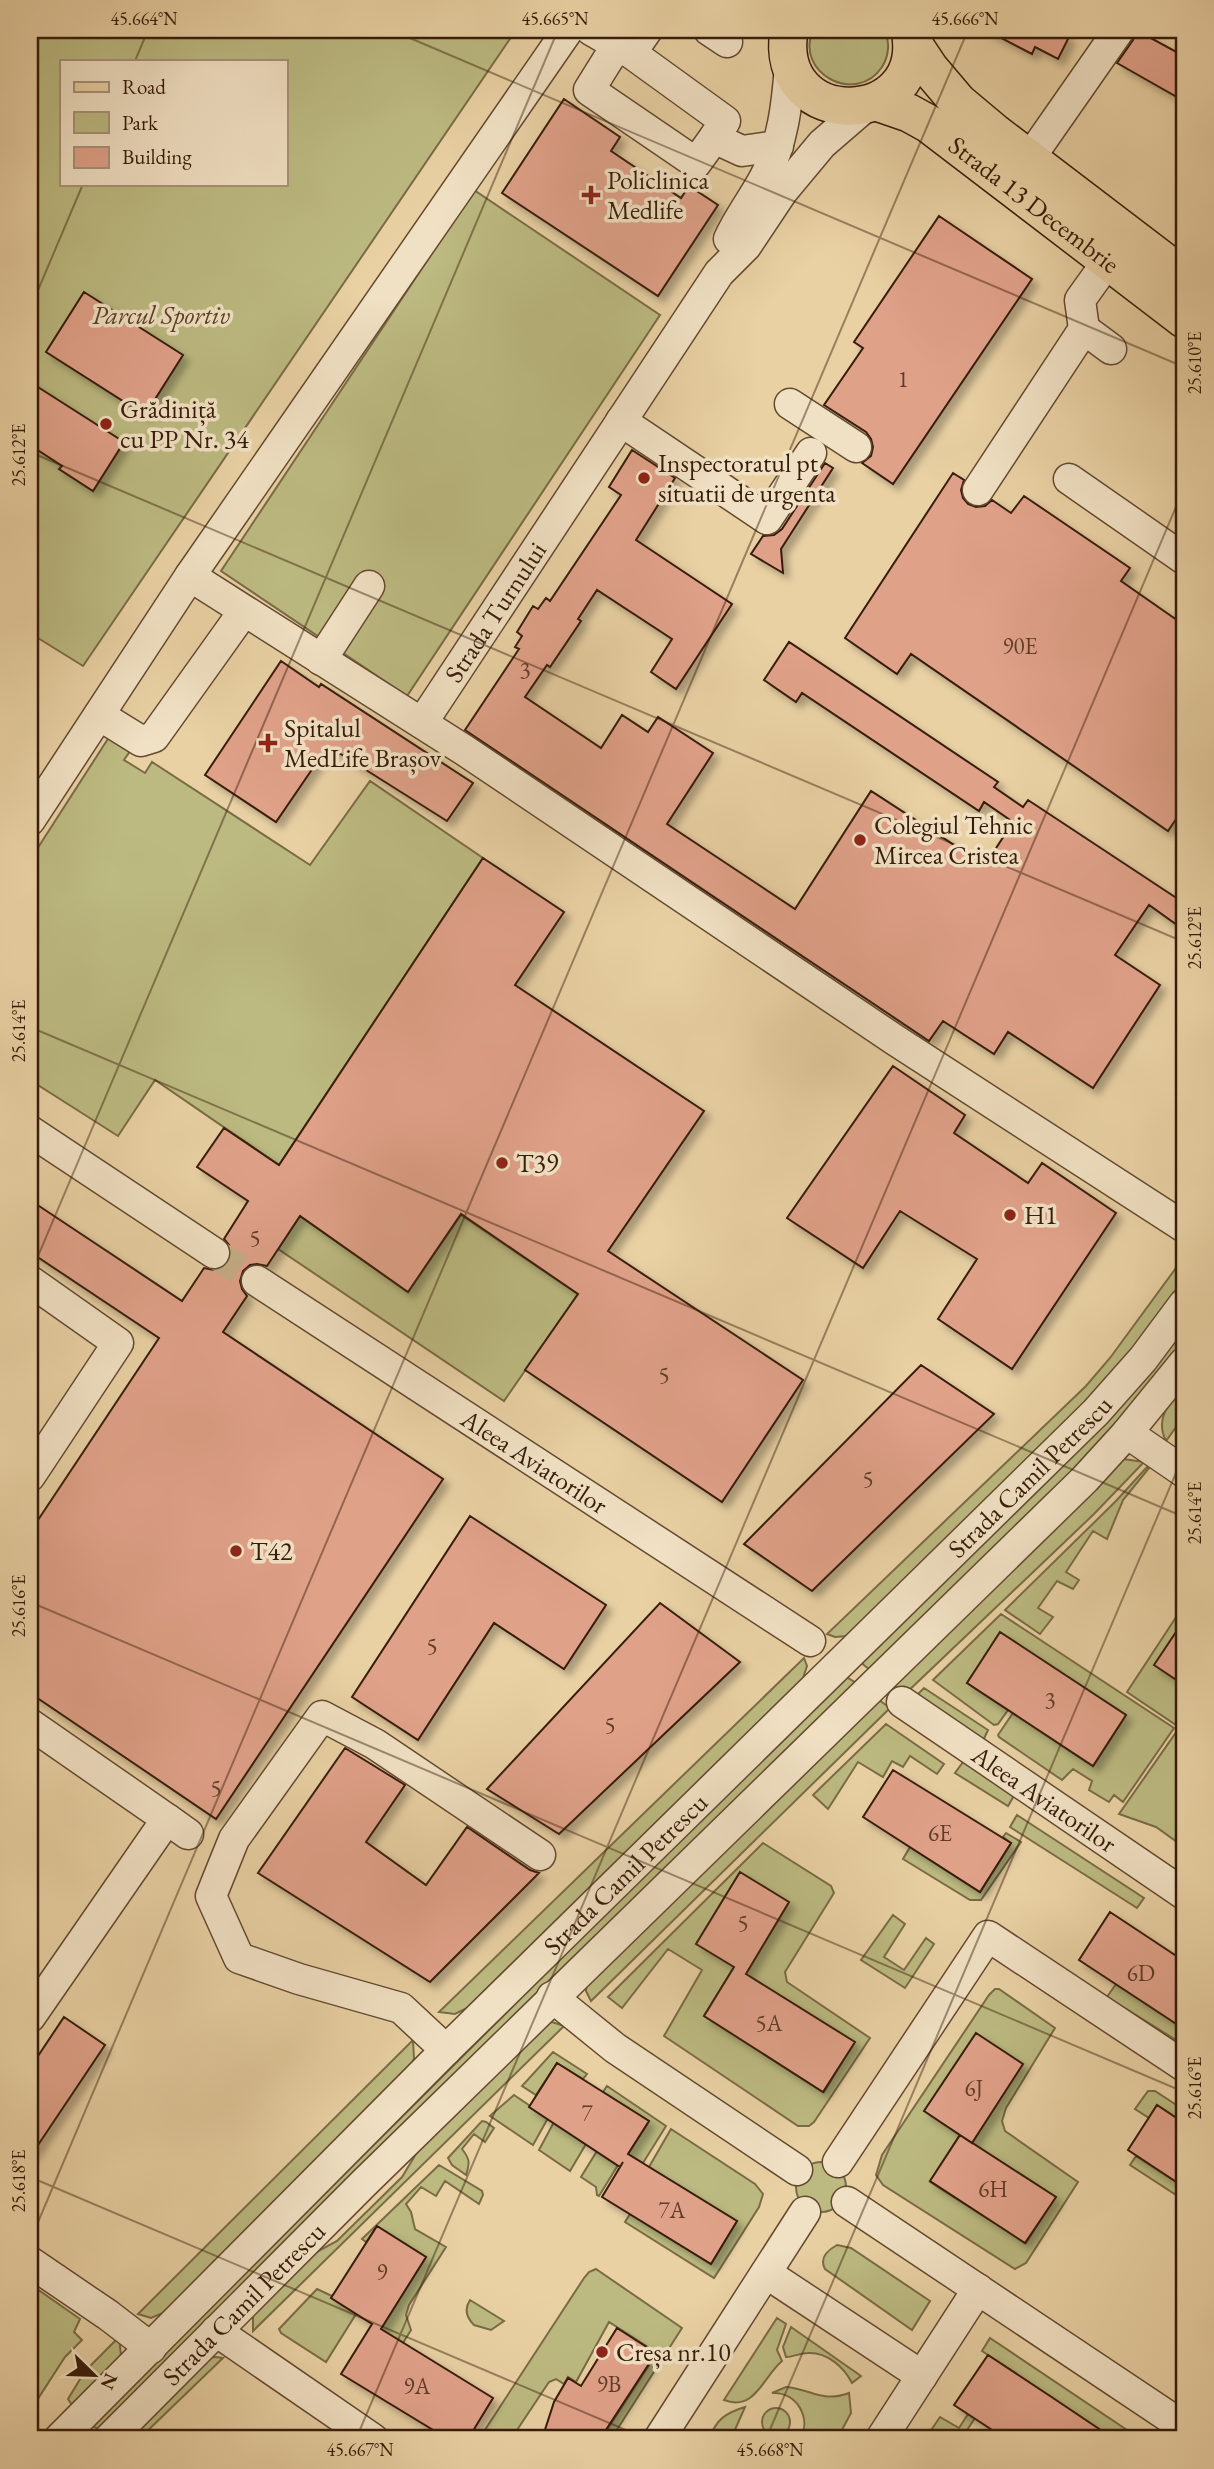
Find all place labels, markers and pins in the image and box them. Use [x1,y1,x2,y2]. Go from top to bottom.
place label: Policlinica Medlife [607,163,710,227]
marker: Policlinica Medlife [581,185,601,205]
place label: Grădiniță cu PP Nr. 34 [120,392,249,456]
marker: Grădiniță cu PP Nr. 34 [98,416,114,432]
place label: Inspectoratul pt situatii de urgenta [658,446,836,510]
marker: Inspectoratul pt situatii de urgenta [636,470,652,486]
place label: Spitalul MedLife Brașov [284,711,442,775]
marker: Spitalul MedLife Brașov [258,733,278,753]
place label: Colegiul Tehnic Mircea Cristea [874,808,1033,872]
marker: Colegiul Tehnic Mircea Cristea [852,832,868,848]
place label: T39 [516,1146,559,1180]
marker: T39 [494,1155,510,1171]
place label: H1 [1024,1198,1058,1232]
marker: H1 [1002,1207,1018,1223]
place label: T42 [250,1534,293,1568]
marker: T42 [228,1543,244,1559]
place label: Creșa nr.10 [616,2335,731,2369]
marker: Creșa nr.10 [594,2344,610,2360]

